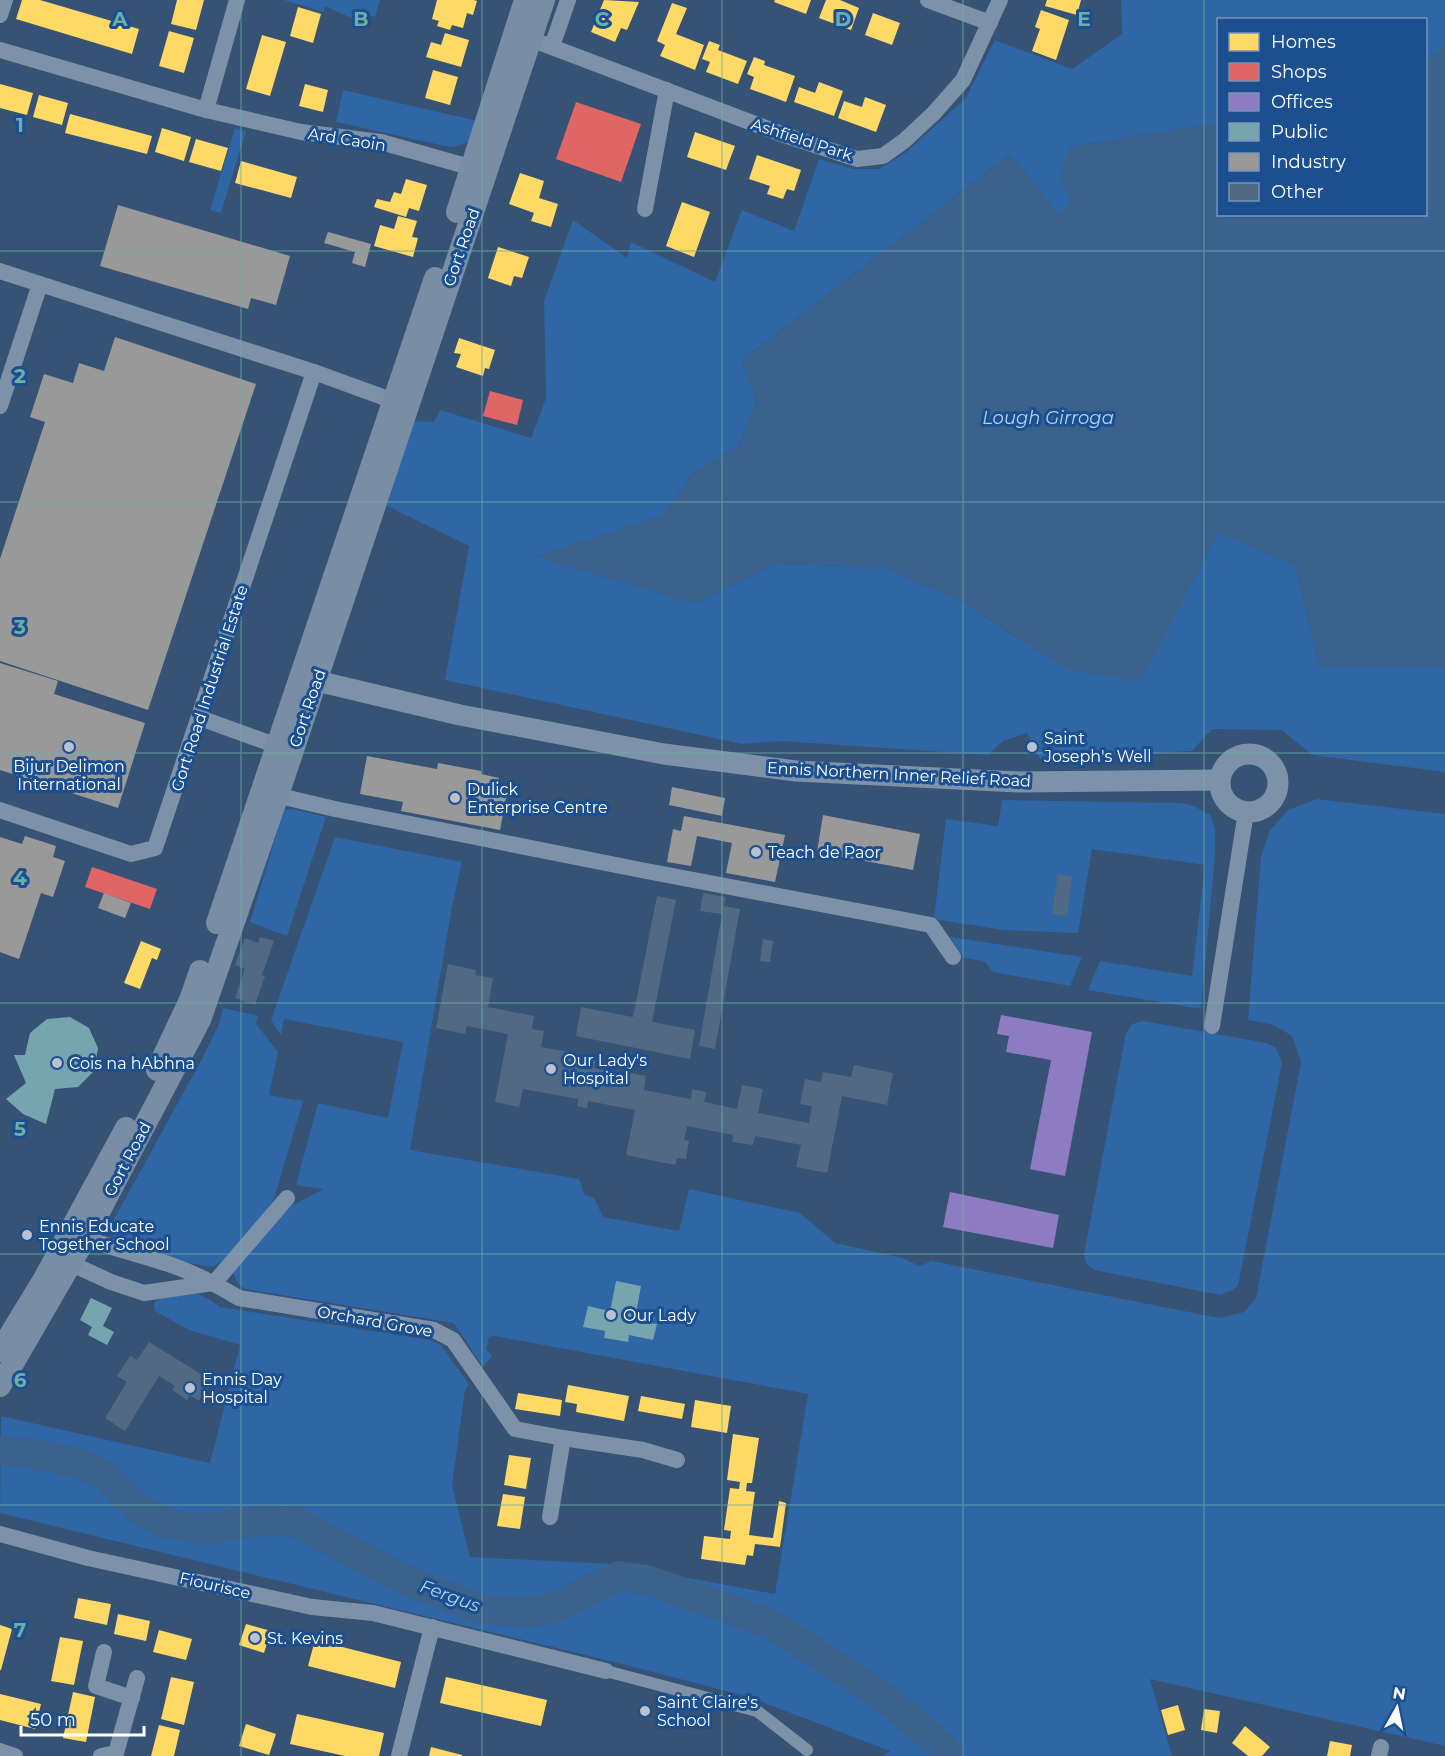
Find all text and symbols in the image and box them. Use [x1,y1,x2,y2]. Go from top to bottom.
text: A [111,7,128,31]
text: B [353,7,369,31]
text: C [595,7,610,31]
text: D [835,7,851,31]
text: E [1077,7,1091,31]
legend [1217,18,1427,216]
text: Homes [1271,31,1336,53]
text: Shops [1271,61,1327,83]
text: Offices [1271,91,1333,113]
text: 1 [16,113,24,137]
street label: Ashfield Park [749,114,855,165]
text: Public [1271,121,1328,143]
street label: Ard Caoin [307,124,387,155]
text: Industry [1271,151,1346,173]
text: Other [1271,181,1324,203]
street label: Gort Road [439,206,484,289]
text: 2 [14,364,26,388]
water label: Lough Girroga [982,407,1114,429]
street label: Gort Road Industrial Estate [167,583,252,794]
text: 3 [13,615,26,639]
street label: Gort Road [285,667,330,750]
place label: Saint Joseph's Well [1043,729,1152,766]
marker: Bijur Delimon International [62,740,76,754]
marker: Saint Joseph's Well [1025,740,1039,754]
place label: Bijur Delimon International [13,757,125,794]
street label: Ennis Northern Inner Relief Road [767,758,1031,791]
place label: Dulick Enterprise Centre [467,780,608,817]
marker: Dulick Enterprise Centre [448,791,462,805]
place label: Teach de Paor [768,843,881,862]
marker: Teach de Paor [749,845,763,859]
text: 4 [13,866,27,890]
place label: Our Lady's Hospital [563,1051,647,1088]
place label: Cois na hAbhna [69,1054,195,1073]
marker: Cois na hAbhna [50,1056,64,1070]
marker: Our Lady's Hospital [544,1062,558,1076]
text: 5 [14,1117,26,1141]
street label: Gort Road [100,1119,155,1200]
place label: Ennis Educate Together School [39,1217,169,1254]
marker: Ennis Educate Together School [20,1228,34,1242]
street label: Orchard Grove [316,1302,434,1341]
place label: Our Lady [623,1306,696,1325]
marker: Our Lady [604,1308,618,1322]
text: 6 [14,1368,27,1392]
place label: Ennis Day Hospital [202,1370,282,1407]
marker: Ennis Day Hospital [183,1381,197,1395]
street label: Fiourisce [178,1568,252,1603]
water label: Fergus [417,1575,483,1617]
text: 7 [14,1618,26,1642]
place label: St. Kevins [267,1629,343,1648]
marker: St. Kevins [248,1631,262,1645]
north arrow [1367,1678,1427,1738]
text: N [1391,1683,1407,1704]
place label: Saint Claire's School [657,1693,758,1730]
scale bar [21,1699,144,1737]
marker: Saint Claire's School [638,1704,652,1718]
text: 50 m [30,1709,76,1731]

